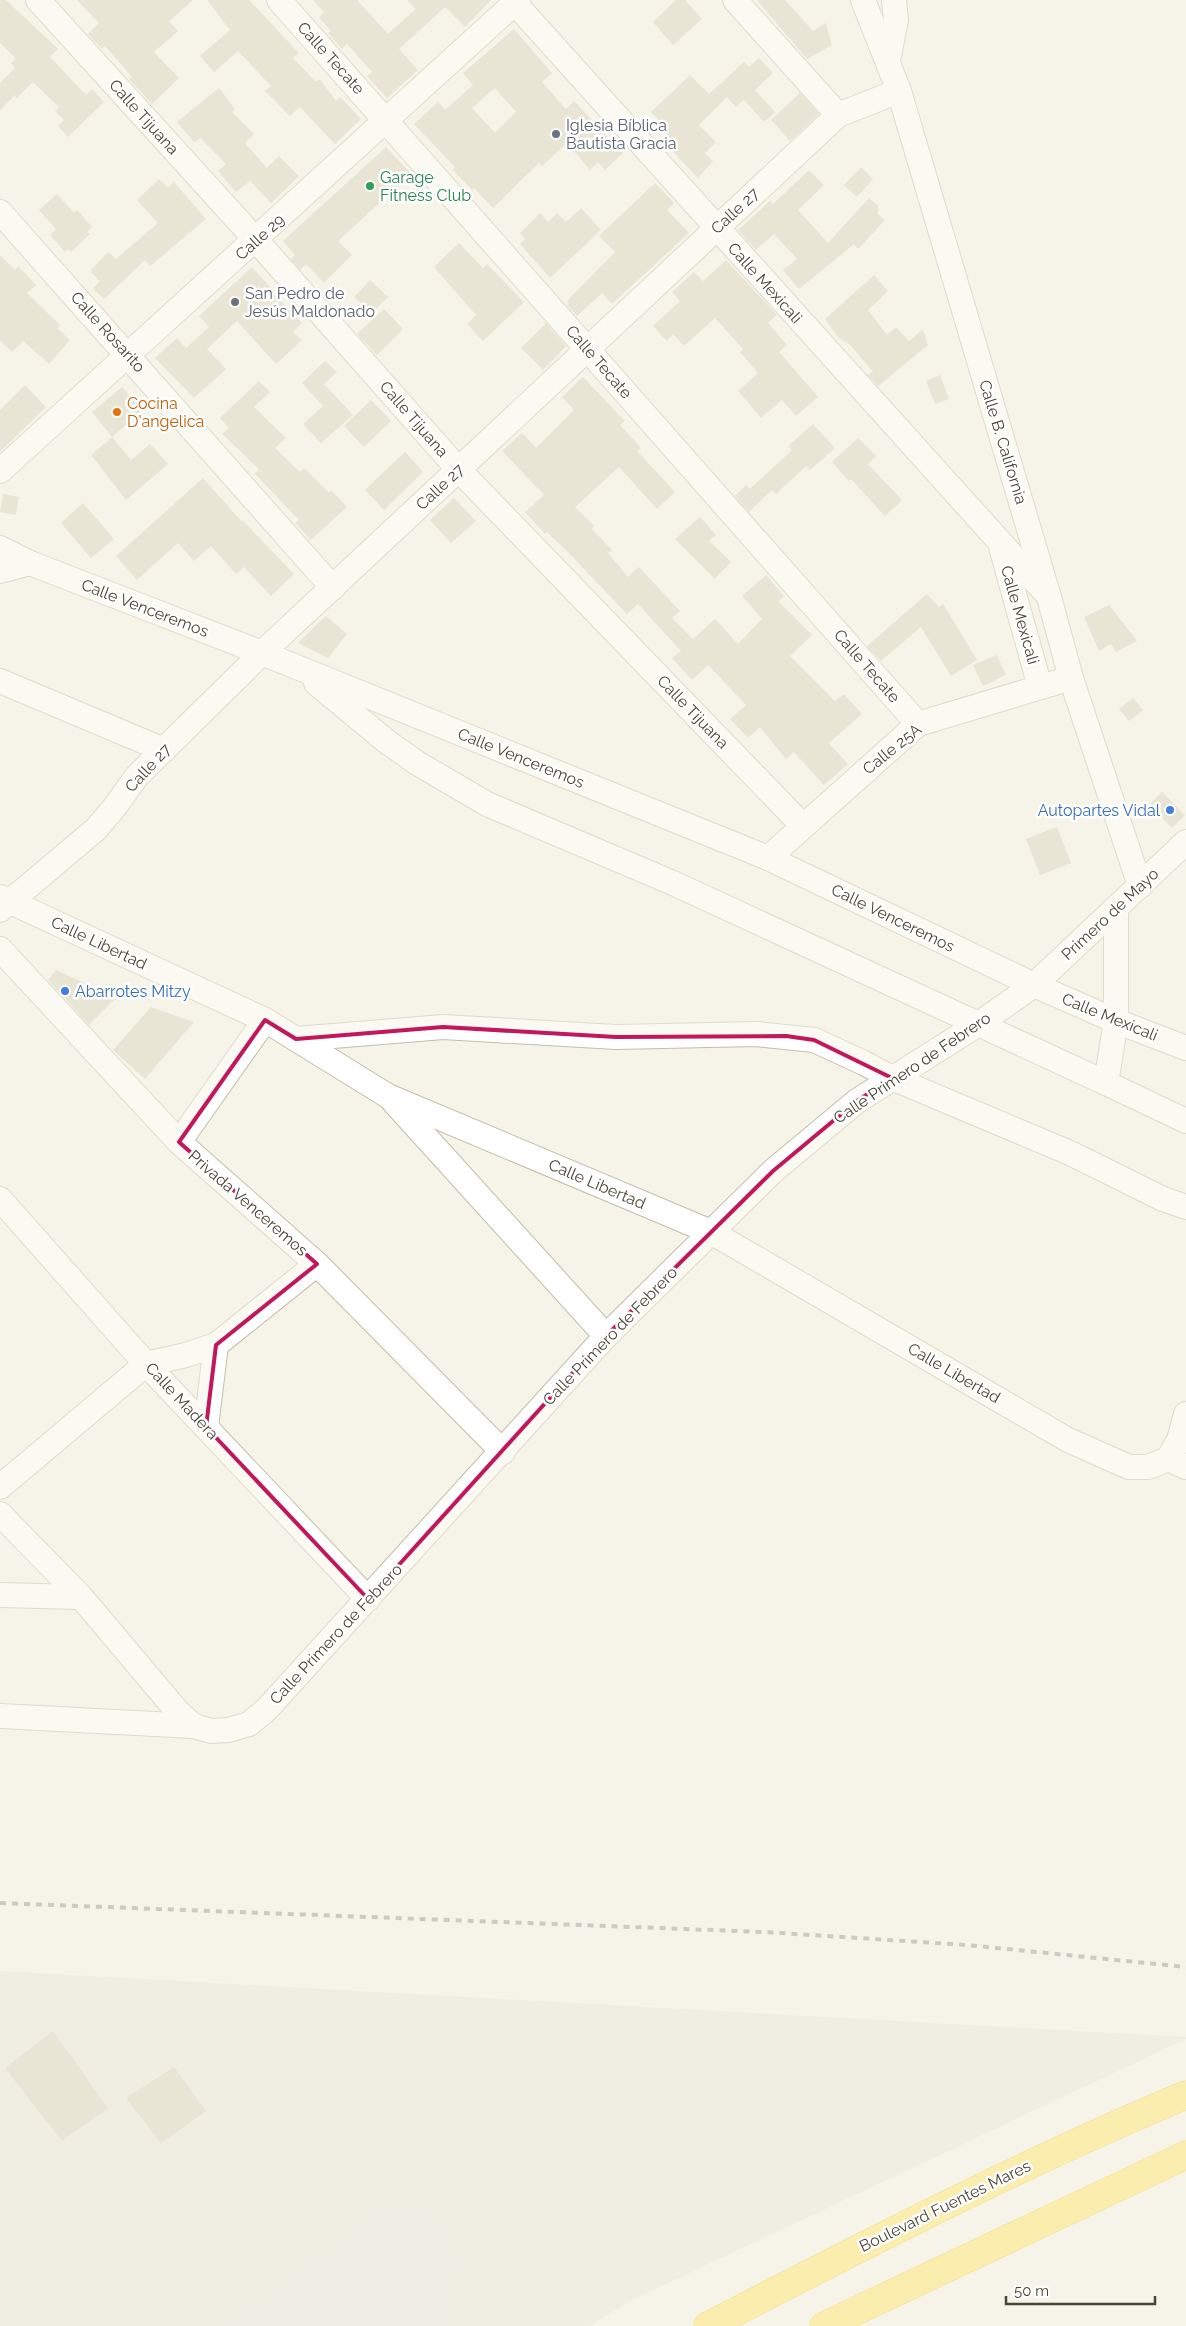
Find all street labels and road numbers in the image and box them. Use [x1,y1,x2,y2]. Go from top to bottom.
street label: Calle Tecate [294,18,368,98]
street label: Calle Tijuana [105,76,183,158]
street label: Calle 27 [707,184,763,238]
street label: Calle 29 [231,210,289,264]
street label: Calle Mexicali [724,239,806,327]
street label: Calle Rosarito [67,288,149,376]
street label: Calle Tecate [562,321,636,403]
street label: Calle Tijuana [376,377,452,461]
street label: Calle B. California [975,378,1031,506]
street label: Calle 27 [412,460,468,514]
street label: Calle Mexicali [997,563,1043,667]
street label: Calle Venceremos [79,575,212,641]
street label: Calle Tecate [830,625,904,707]
street label: Calle Tijuana [653,671,733,753]
street label: Calle 25A [859,720,925,778]
street label: Calle Venceremos [455,724,587,792]
street label: Calle 27 [121,740,175,796]
street label: Primero de Mayo [1057,864,1163,964]
street label: Calle Venceremos [828,880,958,956]
street label: Calle Libertad [48,912,150,974]
street label: Calle Mexicali [1059,989,1161,1045]
street label: Calle Primero de Febrero [830,1008,994,1128]
street label: Privada Venceremos [185,1146,312,1260]
street label: Calle Libertad [546,1155,648,1213]
street label: Calle Primero de Febrero [539,1263,681,1409]
street label: Calle Libertad [904,1339,1004,1407]
street label: Calle Madera [142,1359,222,1443]
street label: Calle Primero de Febrero [266,1560,406,1708]
street label: Boulevard Fuentes Mares [856,2156,1034,2256]

